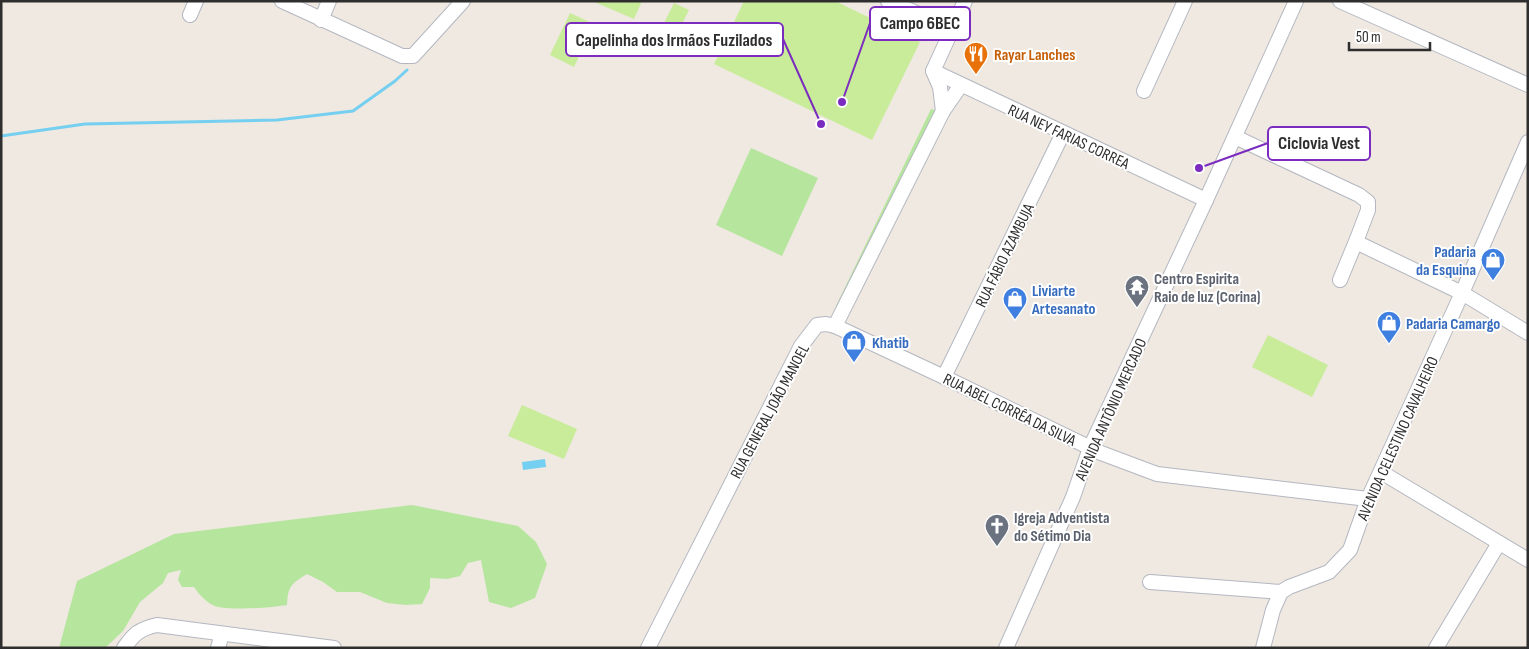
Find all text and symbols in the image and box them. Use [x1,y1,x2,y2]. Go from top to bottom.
callout: Campo 6BEC [870,7,970,40]
text: Campo 6BEC [880,13,960,34]
scale bar [1349,20,1430,52]
callout: Capelinha dos Irmãos Fuzilados [566,23,783,56]
text: 50 m [1356,28,1381,47]
text: Capelinha dos Irmãos Fuzilados [576,30,773,51]
restaurant icon: Rayar Lanches [963,41,989,75]
place label: Rayar Lanches [994,46,1075,65]
street label: RUA NEY FARIAS CORREA [1005,101,1132,174]
callout: Ciclovia Vest [1268,127,1370,160]
text: Ciclovia Vest [1278,133,1360,154]
street label: RUA FÁBIO AZAMBUJA [972,201,1039,311]
place label: Padaria da Esquina [1416,243,1476,280]
shop icon: Padaria da Esquina [1480,247,1506,281]
place label: Centro Espirita Raio de luz (Corina) [1154,270,1260,307]
temple icon: Centro Espirita Raio de luz (Corina) [1124,274,1150,308]
place label: Liviarte Artesanato [1031,282,1096,319]
shop icon: Liviarte Artesanato [1002,286,1028,320]
shop icon: Padaria Camargo [1376,310,1402,344]
place label: Padaria Camargo [1406,315,1500,334]
shop icon: Khatib [841,329,867,363]
place label: Khatib [872,334,909,353]
street label: AVENIDA ANTÔNIO MERCADO [1071,336,1151,484]
street label: RUA GENERAL JOÃO MANOEL [727,341,814,482]
street label: AVENIDA CELESTINO CAVALHEIRO [1353,354,1443,524]
street label: RUA ABEL CORRÊA DA SILVA [940,370,1079,451]
place label: Igreja Adventista do Sétimo Dia [1014,509,1110,546]
church icon: Igreja Adventista do Sétimo Dia [984,513,1010,547]

